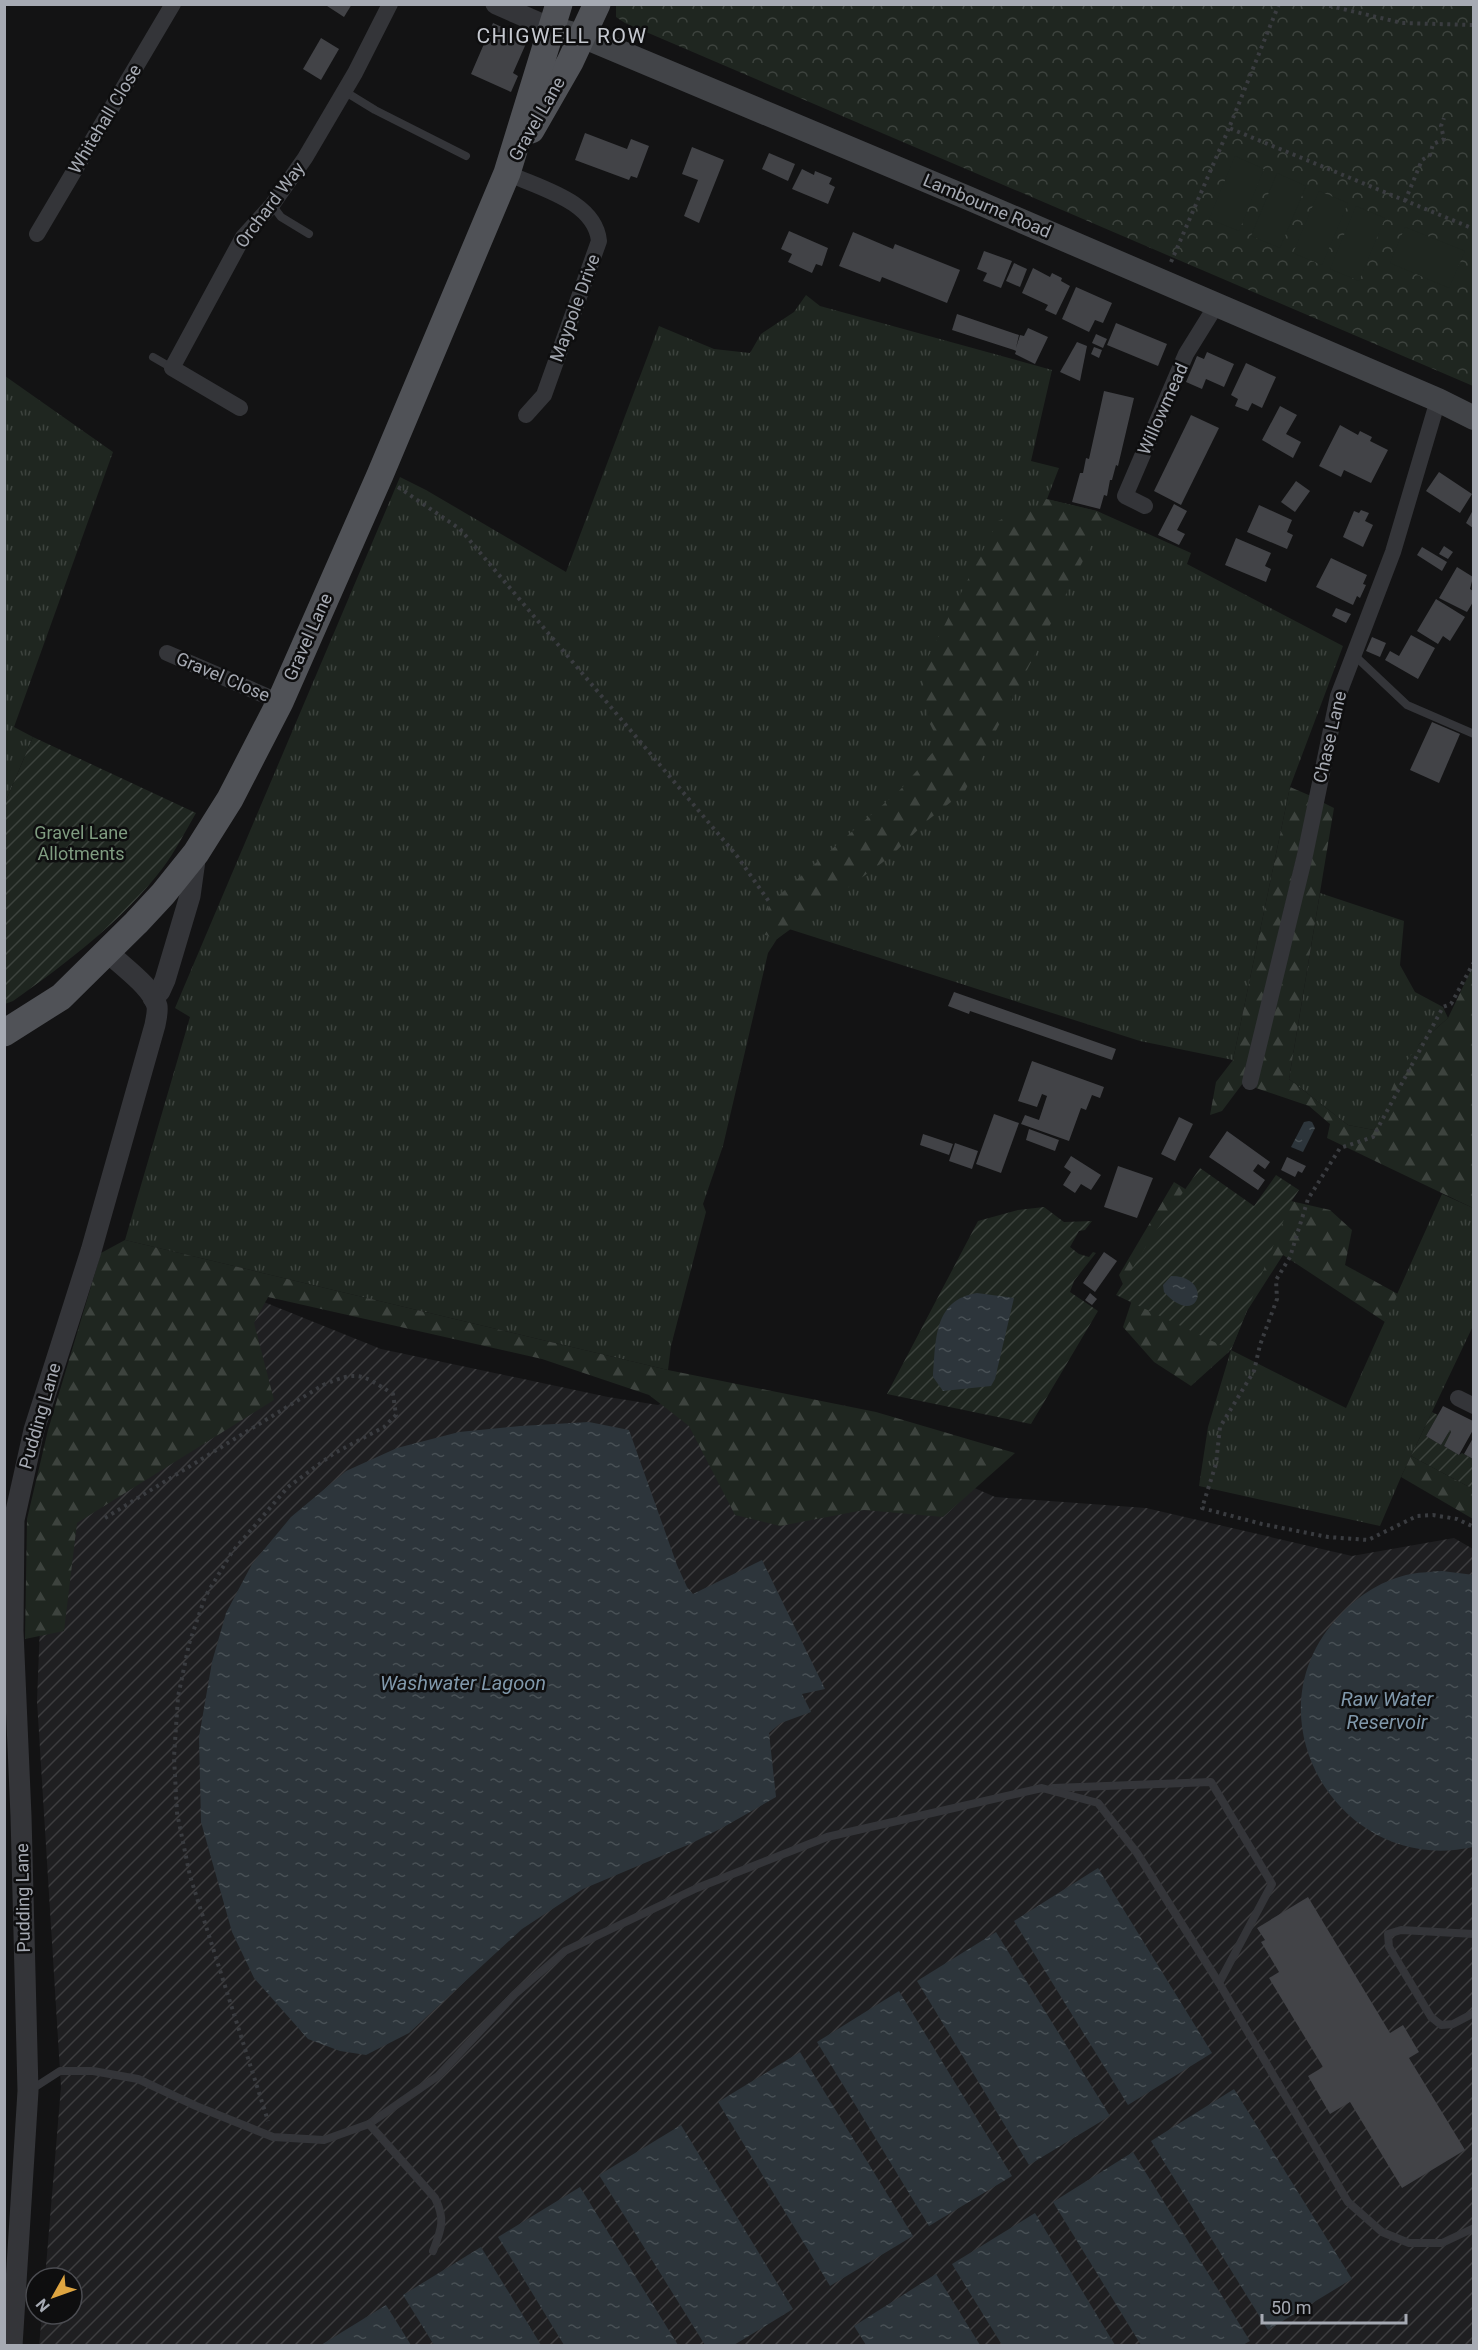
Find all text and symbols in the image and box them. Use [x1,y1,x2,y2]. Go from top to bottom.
district label: CHIGWELL ROW [476,24,648,48]
street label: Whitehall Close [64,60,145,177]
street label: Gravel Lane [504,73,569,165]
street label: Orchard Way [231,157,309,252]
street label: Lambourne Road [920,169,1054,242]
street label: Maypole Drive [545,251,604,365]
street label: Willowmead [1133,360,1192,458]
street label: Gravel Lane [279,590,336,684]
street label: Gravel Close [173,647,273,706]
street label: Chase Lane [1309,689,1350,785]
park label: Gravel Lane Allotments [34,822,128,864]
street label: Pudding Lane [14,1360,65,1471]
water label: Washwater Lagoon [380,1671,546,1695]
water label: Raw Water Reservoir [1341,1687,1435,1734]
street label: Pudding Lane [11,1843,34,1953]
north arrow [24,2266,84,2326]
scale bar [1262,2287,1406,2325]
text: N [32,2295,54,2316]
text: 50 m [1271,2297,1311,2318]

